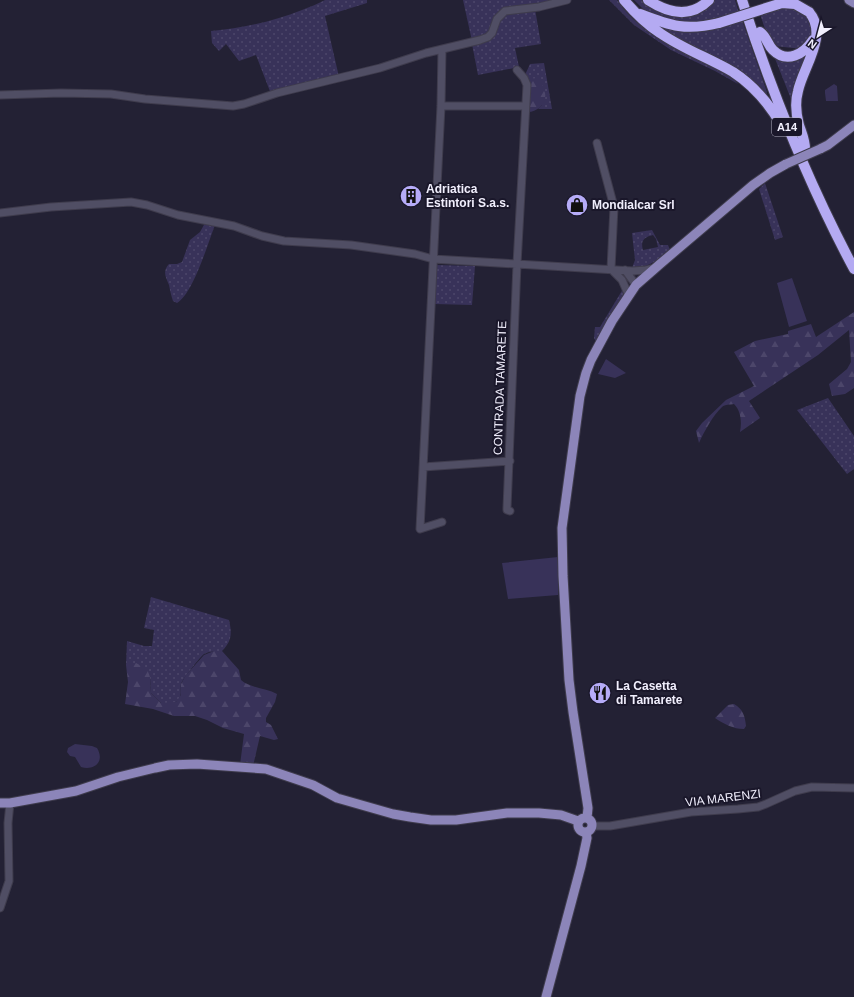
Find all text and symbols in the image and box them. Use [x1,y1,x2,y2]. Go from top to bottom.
north arrow [798,16,838,56]
text: N [805,37,819,51]
road number: A14 [772,118,802,136]
place label: Adriatica Estintori S.a.s. [426,182,509,210]
building icon: Adriatica Estintori S.a.s. [398,183,424,209]
shop icon: Mondialcar Srl [564,192,590,218]
place label: Mondialcar Srl [592,198,675,212]
street label: CONTRADA TAMARETE [491,321,509,455]
place label: La Casetta di Tamarete [616,679,683,707]
restaurant icon: La Casetta di Tamarete [587,680,613,706]
street label: VIA MARENZI [684,786,762,810]

